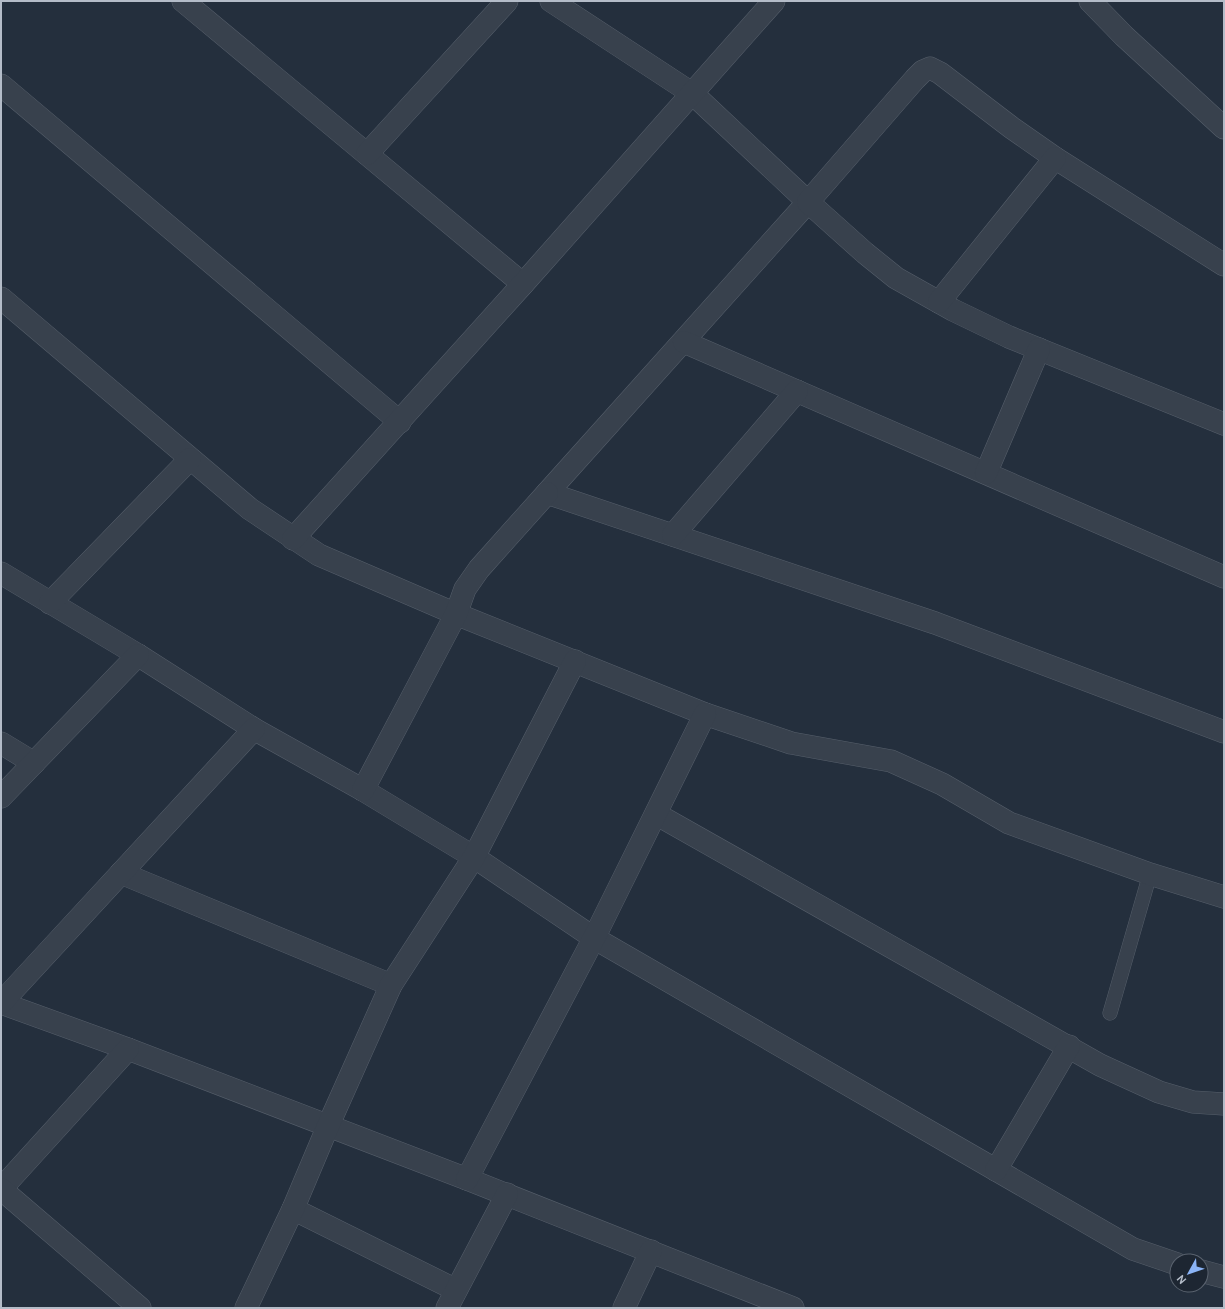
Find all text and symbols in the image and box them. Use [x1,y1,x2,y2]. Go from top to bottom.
north arrow [1169,1253,1209,1293]
text: N [1174,1271,1190,1286]

